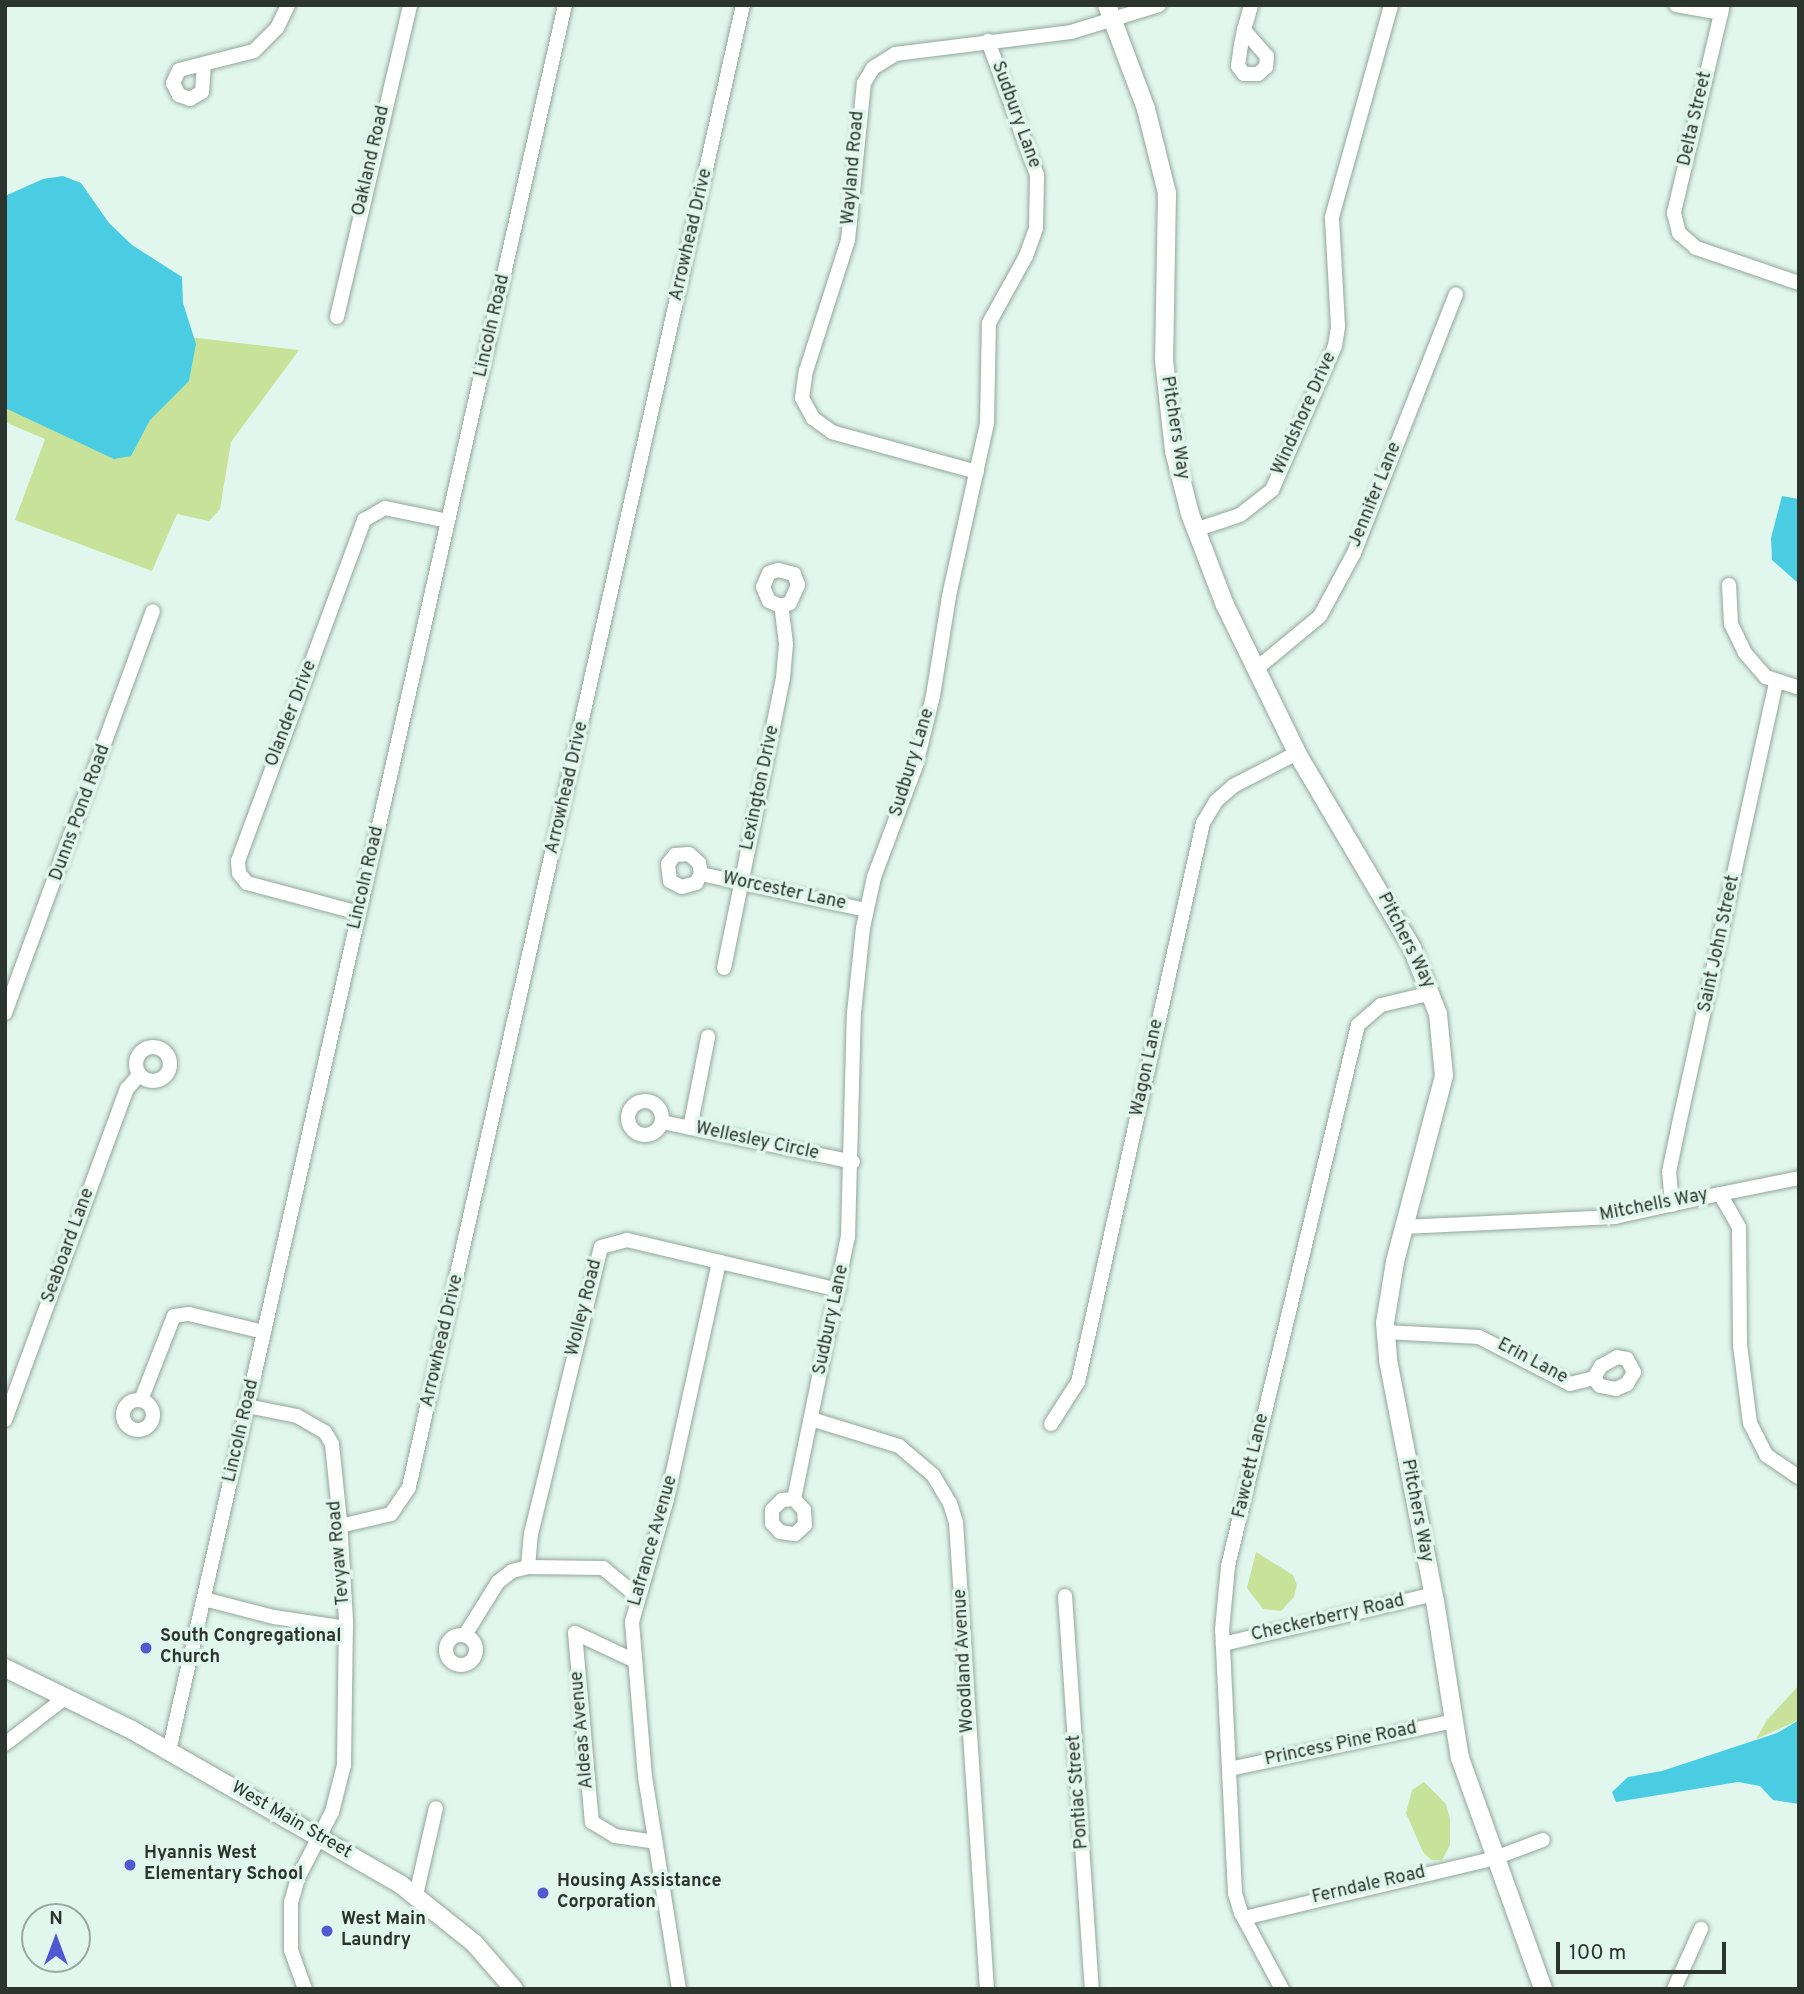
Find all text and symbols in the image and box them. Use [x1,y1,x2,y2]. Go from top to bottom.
street label: Sudbury Lane [986,59,1044,171]
street label: Delta Street [1675,70,1717,168]
street label: Oakland Road [349,104,395,218]
street label: Wayland Road [838,110,870,226]
street label: Arrowhead Drive [666,167,718,303]
street label: Lincoln Road [471,272,515,380]
street label: Windshore Drive [1268,349,1342,479]
street label: Pitchers Way [1155,374,1193,482]
street label: Jennifer Lane [1345,439,1407,551]
street label: Olander Drive [262,658,322,770]
street label: Sudbury Lane [886,706,940,820]
street label: Arrowhead Drive [542,720,594,856]
street label: Lexington Drive [737,724,785,852]
street label: Dunns Pond Road [46,742,116,884]
street label: Lincoln Road [345,824,389,932]
street label: Worcester Lane [720,868,848,916]
street label: Saint John Street [1695,873,1745,1015]
street label: Pitchers Way [1372,889,1438,993]
street label: Wagon Lane [1127,1018,1169,1118]
street label: Wellesley Circle [693,1118,821,1166]
street label: Mitchells Way [1598,1185,1710,1227]
street label: Seaboard Lane [38,1186,100,1306]
street label: Wolley Road [563,1257,607,1359]
street label: Sudbury Lane [810,1263,854,1377]
street label: Arrowhead Drive [417,1273,469,1409]
street label: Erin Lane [1493,1335,1571,1389]
street label: Lincoln Road [220,1377,264,1485]
street label: Fawcett Lane [1229,1412,1275,1520]
street label: Pitchers Way [1395,1457,1437,1565]
street label: Lafrance Avenue [625,1473,683,1609]
street label: Tevyaw Road [325,1500,355,1606]
street label: Woodland Avenue [950,1588,980,1734]
street label: Checkerberry Road [1249,1591,1407,1647]
place label: South Congregational Church [160,1627,341,1670]
marker: South Congregational Church [138,1640,154,1656]
street label: Aldeas Avenue [567,1670,599,1790]
street label: Princess Pine Road [1263,1718,1419,1772]
street label: Pontiac Street [1064,1734,1094,1850]
street label: West Main Street [227,1778,355,1864]
place label: Hyannis West Elementary School [144,1844,303,1886]
marker: Hyannis West Elementary School [122,1857,138,1873]
street label: Ferndale Road [1310,1862,1428,1910]
place label: Housing Assistance Corporation [557,1872,722,1914]
marker: Housing Assistance Corporation [535,1885,551,1901]
north arrow [21,1903,91,1973]
text: N [49,1907,63,1931]
place label: West Main Laundry [341,1910,426,1952]
marker: West Main Laundry [319,1923,335,1939]
scale bar [1559,1927,1729,1971]
text: 100 m [1569,1940,1626,1967]

